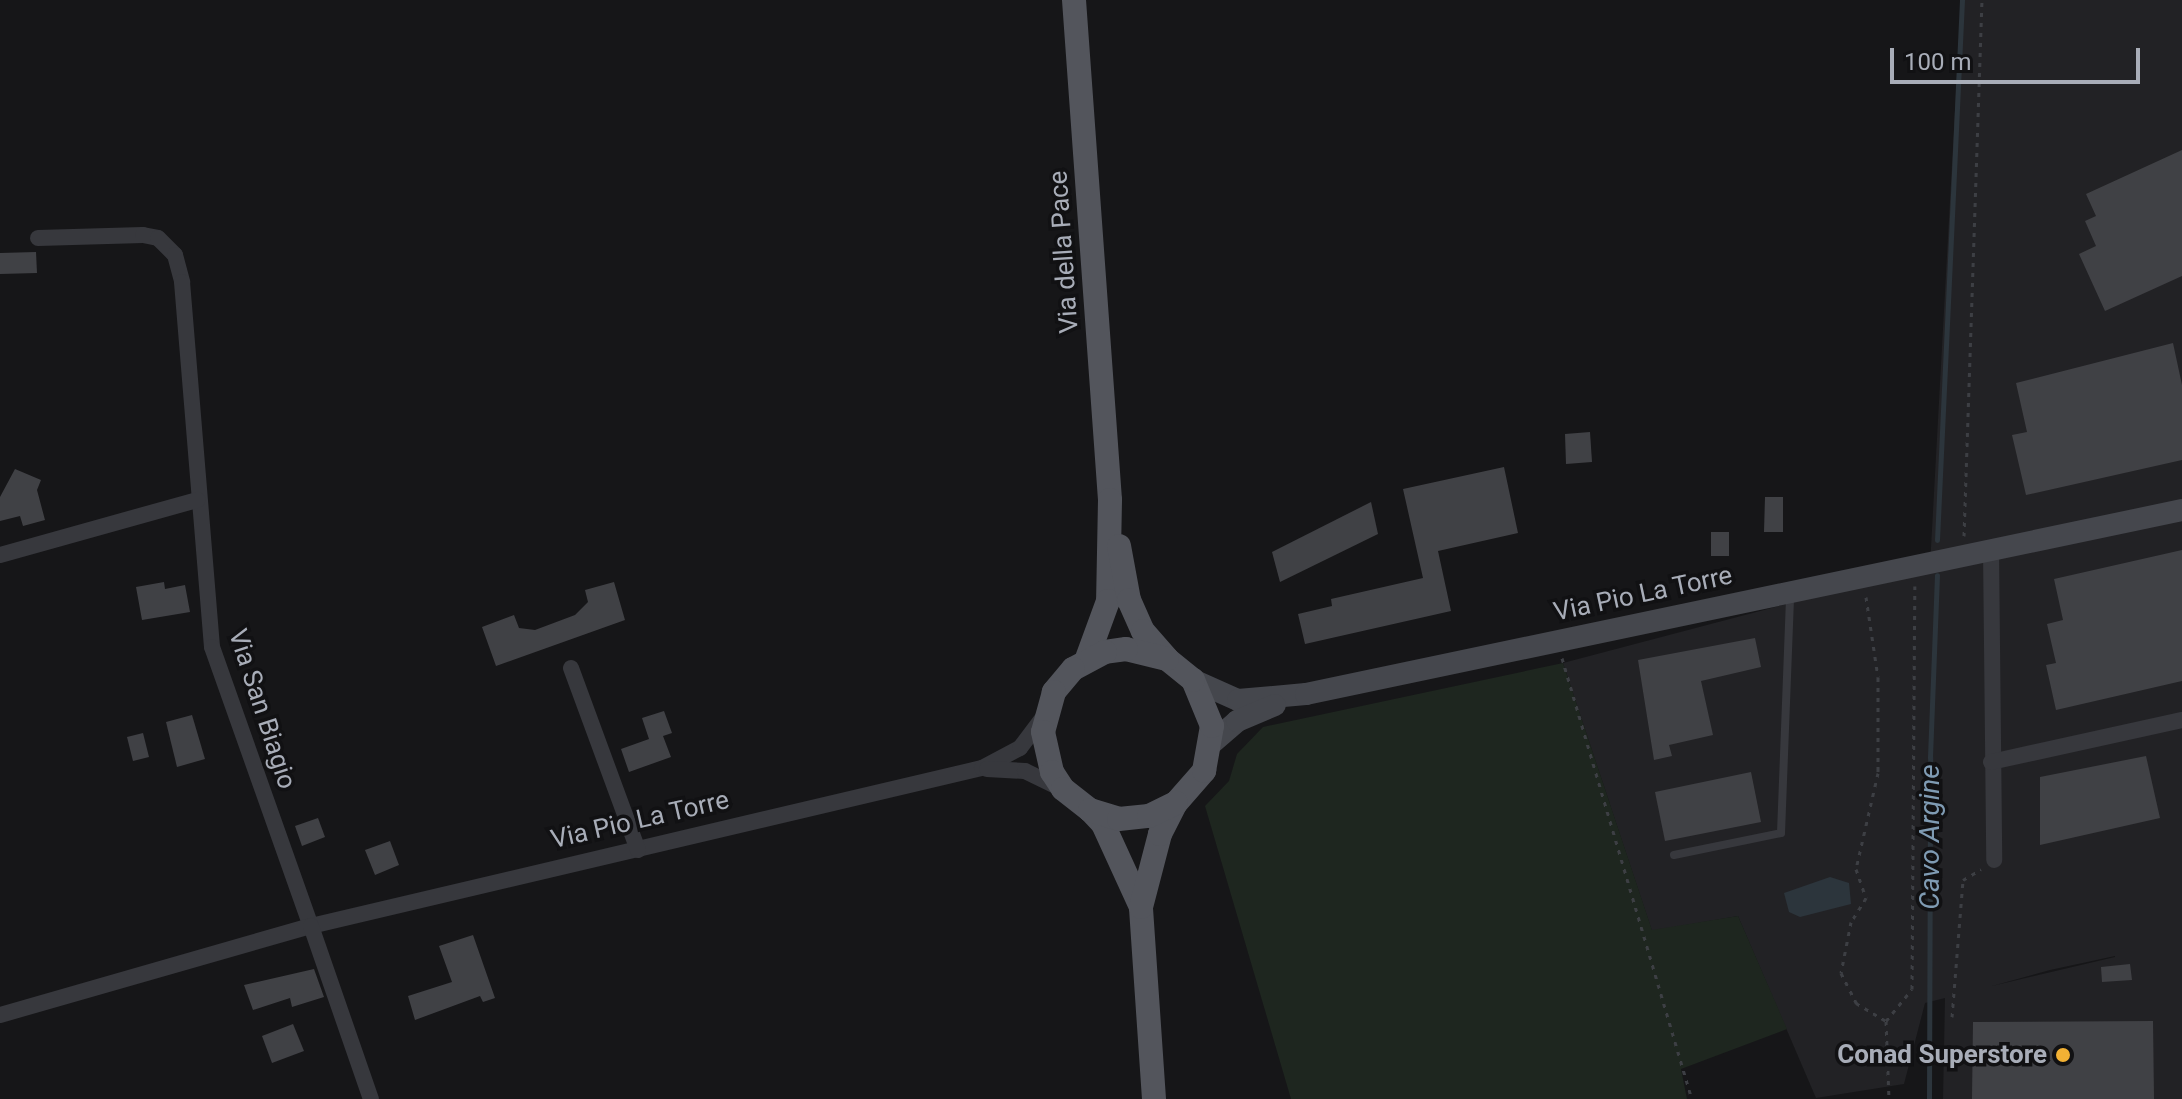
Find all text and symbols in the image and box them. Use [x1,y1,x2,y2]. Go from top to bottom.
scale bar [1894,32,2144,82]
text: 100 m [1904,48,1971,76]
street label: Via della Pace [1043,170,1085,334]
street label: Via Pio La Torre [1551,560,1735,628]
street label: Via San Biagio [221,625,303,793]
water label: Cavo Argine [1913,764,1947,910]
street label: Via Pio La Torre [548,784,732,856]
place label: Conad Superstore [1837,1039,2047,1071]
marker: Conad Superstore [2054,1046,2072,1064]

